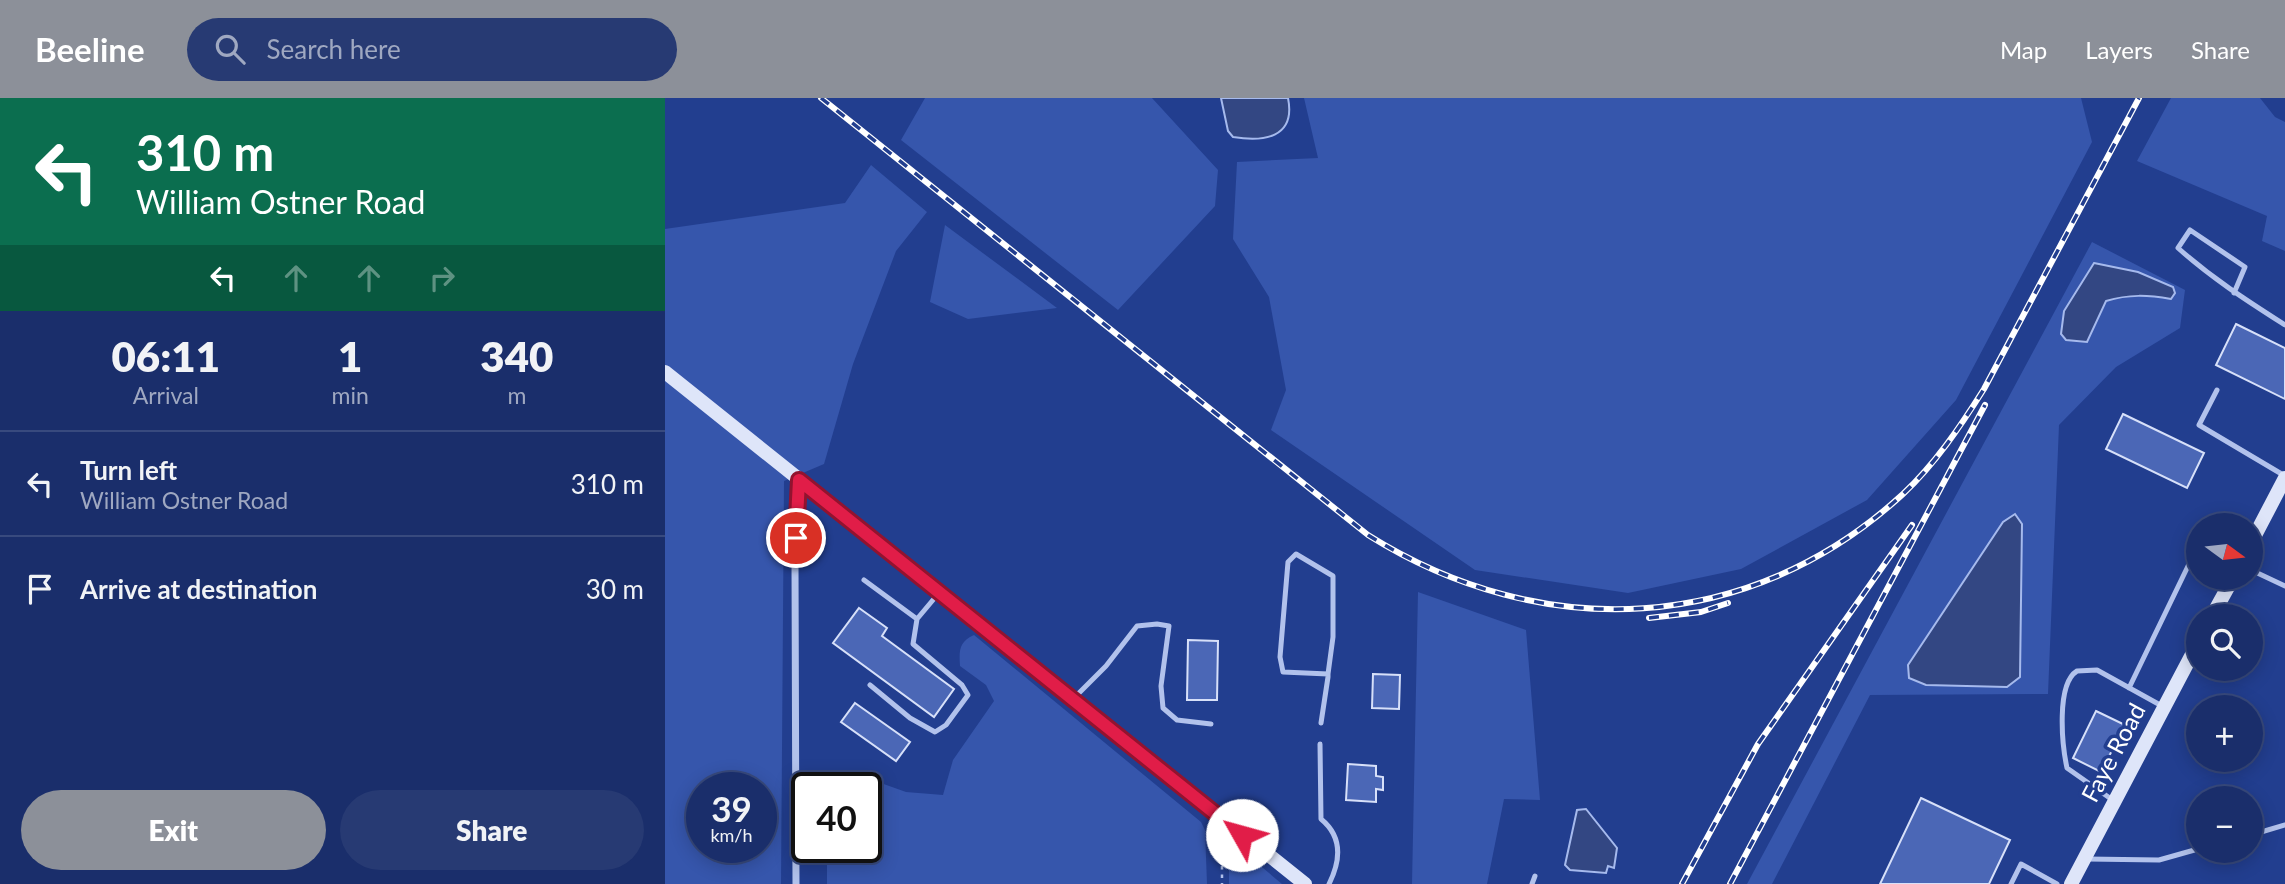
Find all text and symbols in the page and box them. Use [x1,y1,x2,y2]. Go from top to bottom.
search box [187,18,677,81]
text: Beeline [35,29,145,69]
icon: search [211,30,249,68]
text: Search here [267,33,401,65]
text: Map [2000,35,2047,64]
text: Layers [2085,35,2153,64]
text: Share [2191,35,2250,64]
text: 310 m [136,123,274,181]
icon: left [21,126,112,217]
text: William Ostner Road [136,182,426,221]
icon: left [204,259,242,297]
icon: ahead [277,259,315,297]
icon: ahead [350,259,388,297]
icon: right [423,259,461,297]
text: 06:11 [112,331,220,381]
text: 1 [338,331,362,381]
text: 340 [480,331,553,381]
text: Arrival [133,381,199,409]
text: min [332,381,369,409]
text: m [507,381,526,409]
text: Turn left [80,454,177,486]
icon: left [21,465,59,503]
text: 310 m [571,468,644,500]
text: William Ostner Road [80,486,288,514]
pin [766,508,826,568]
north arrow [2186,513,2263,590]
map controls [2186,513,2263,863]
icon: arrive [777,519,815,557]
icon: arrive [21,570,59,608]
text: Arrive at destination [80,573,317,605]
text: 30 m [586,573,644,605]
button: search [2186,604,2263,681]
button: + [2186,695,2263,772]
street label: Faye Road [2075,698,2151,807]
speed limit sign: 40 [791,772,882,863]
button: − [2186,786,2263,863]
text: 39 [711,787,752,829]
button: Exit [21,790,326,870]
button: Share [340,790,644,870]
position arrow [1205,798,1279,872]
text: km/h [710,824,753,846]

